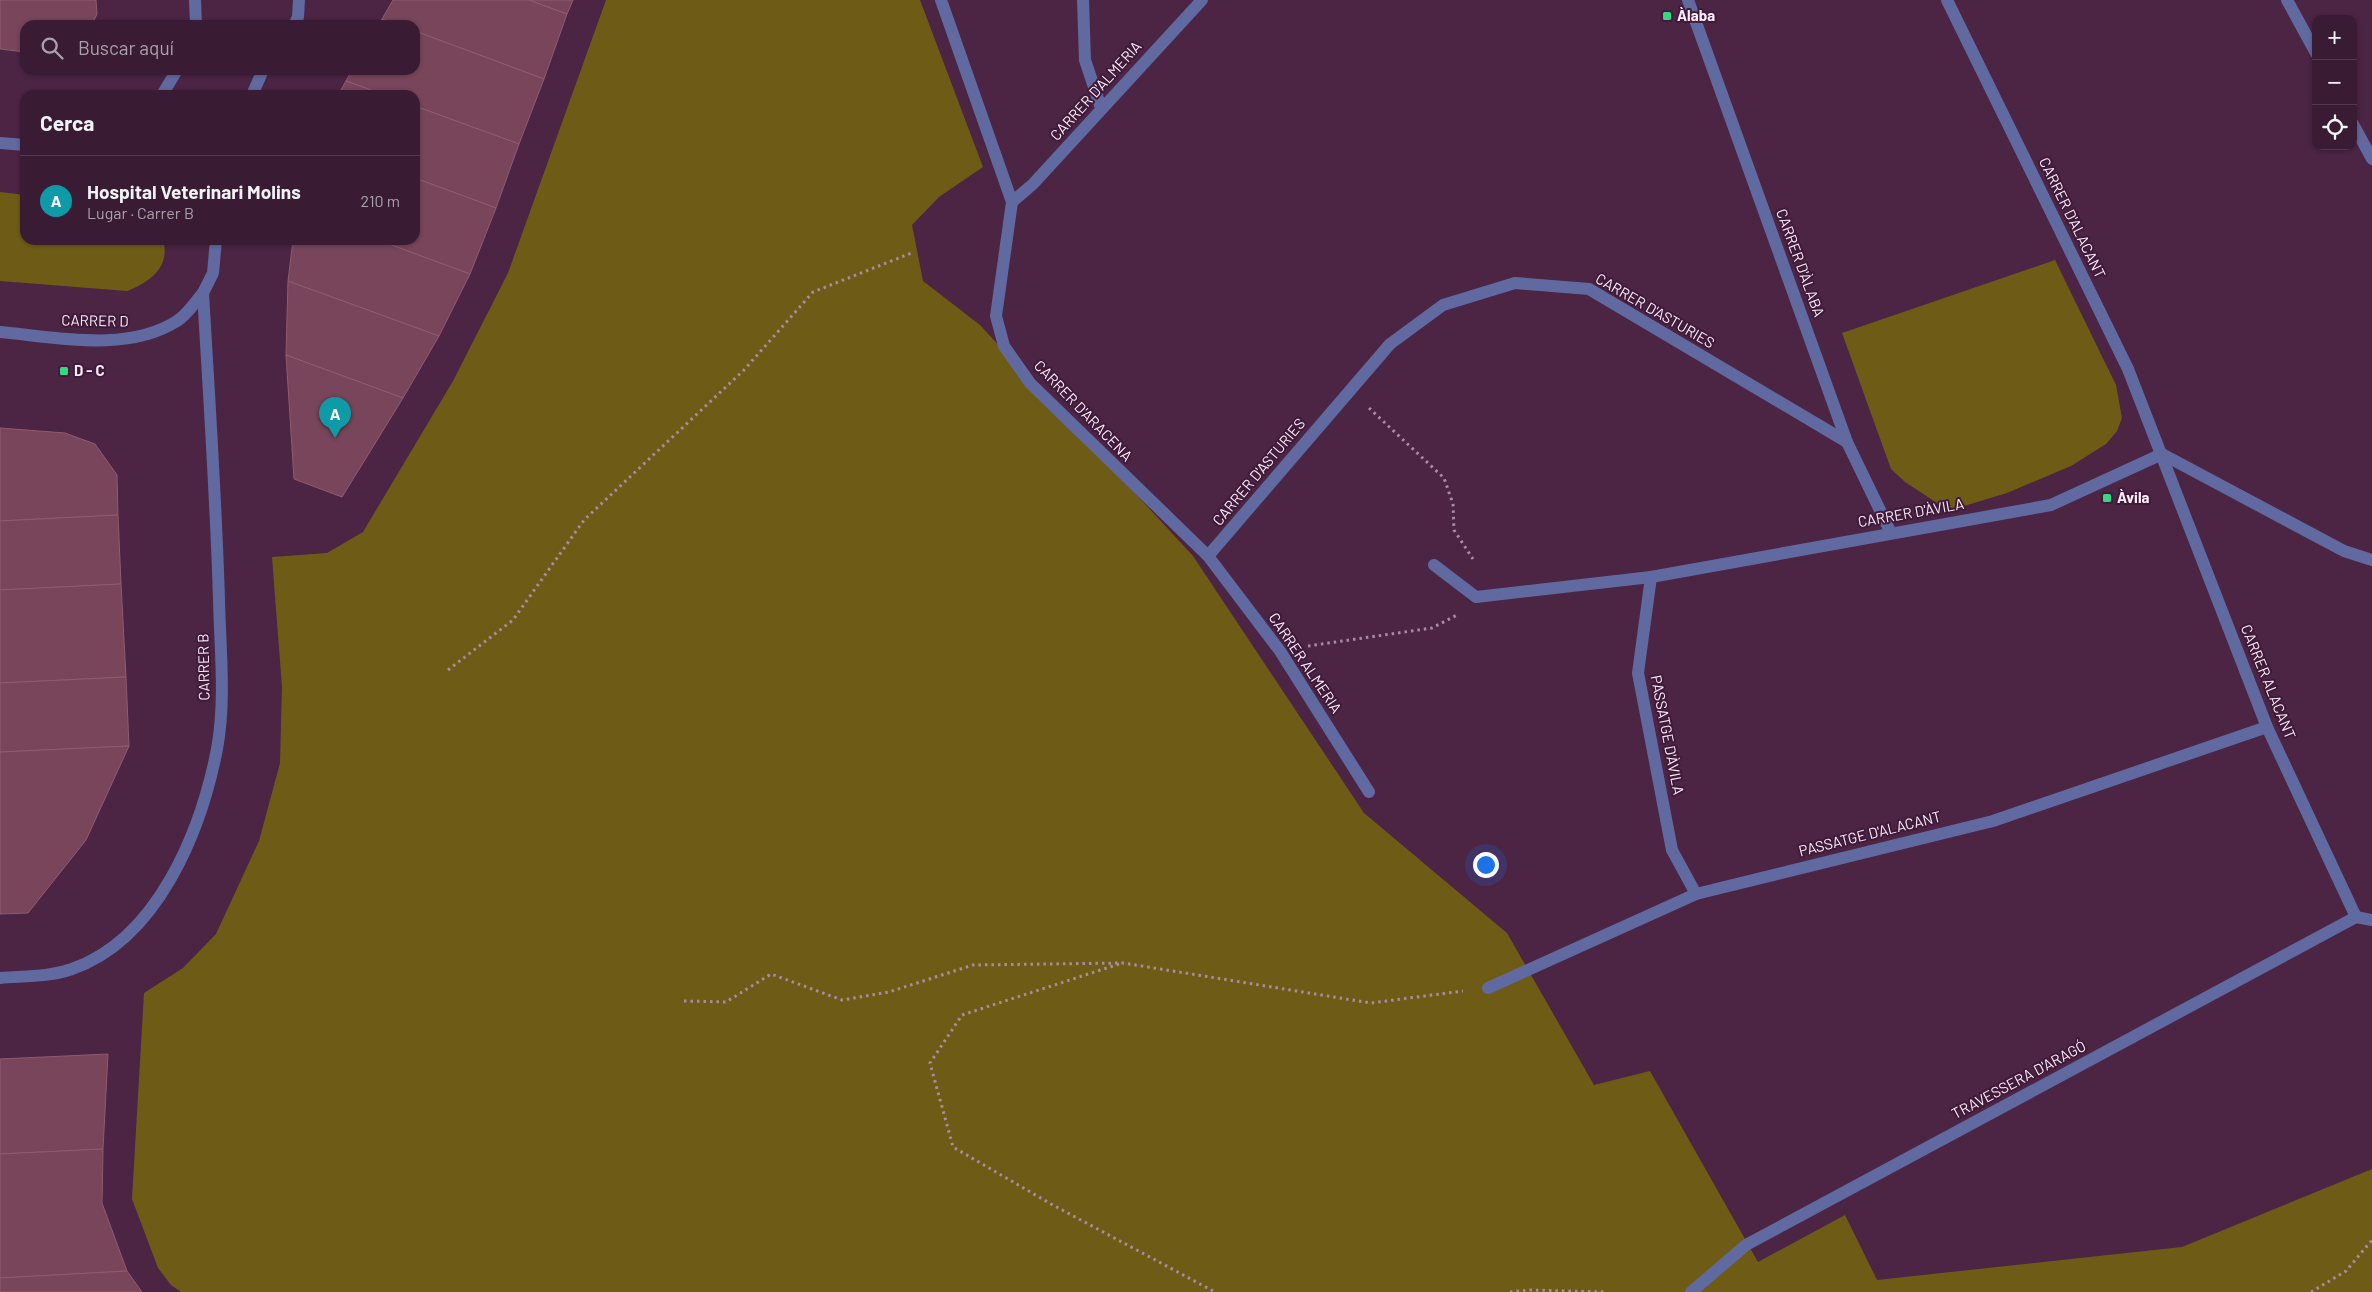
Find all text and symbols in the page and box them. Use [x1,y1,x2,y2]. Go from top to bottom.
place label: Àlaba [1677,6,1715,24]
marker: Àlaba [1661,10,1673,22]
map controls [2312,15,2357,150]
button: + [2312,15,2357,60]
search box [20,20,420,75]
icon: search [38,34,66,62]
text: Buscar aquí [78,36,174,59]
street label: CARRER D'ALMERIA [1046,37,1145,144]
button: − [2312,60,2357,105]
button: locate [2312,105,2357,150]
text: Cerca [40,110,94,135]
street label: CARRER D'ALACANT [2036,154,2110,281]
text: Hospital Veterinari Molins [87,180,301,203]
text: A [51,191,61,210]
text: 210 m [361,191,400,210]
text: Lugar · Carrer B [87,203,194,222]
street label: CARRER D'ÀLABA [1773,206,1829,319]
street label: CARRER D'ASTURIES [1593,269,1718,352]
street label: CARRER D [61,310,129,330]
street label: CARRER D'ARACENA [1031,356,1137,465]
place label: D - C [74,361,105,379]
marker: D - C [58,365,70,377]
pin: A [319,397,351,438]
street label: CARRER D'ASTURIES [1208,414,1308,529]
place label: Àvila [2117,488,2150,506]
marker: Àvila [2101,492,2113,504]
street label: CARRER D'ÀVILA [1856,494,1965,530]
street label: CARRER ALMERIA [1266,609,1346,716]
street label: CARRER ALACANT [2238,622,2300,741]
street label: CARRER B [193,633,213,701]
street label: PASSATGE D'ÀVILA [1648,673,1688,796]
street label: PASSATGE D'ALACANT [1797,807,1943,859]
your location [1473,852,1499,878]
street label: TRAVESSERA D'ARAGÓ [1948,1036,2089,1122]

